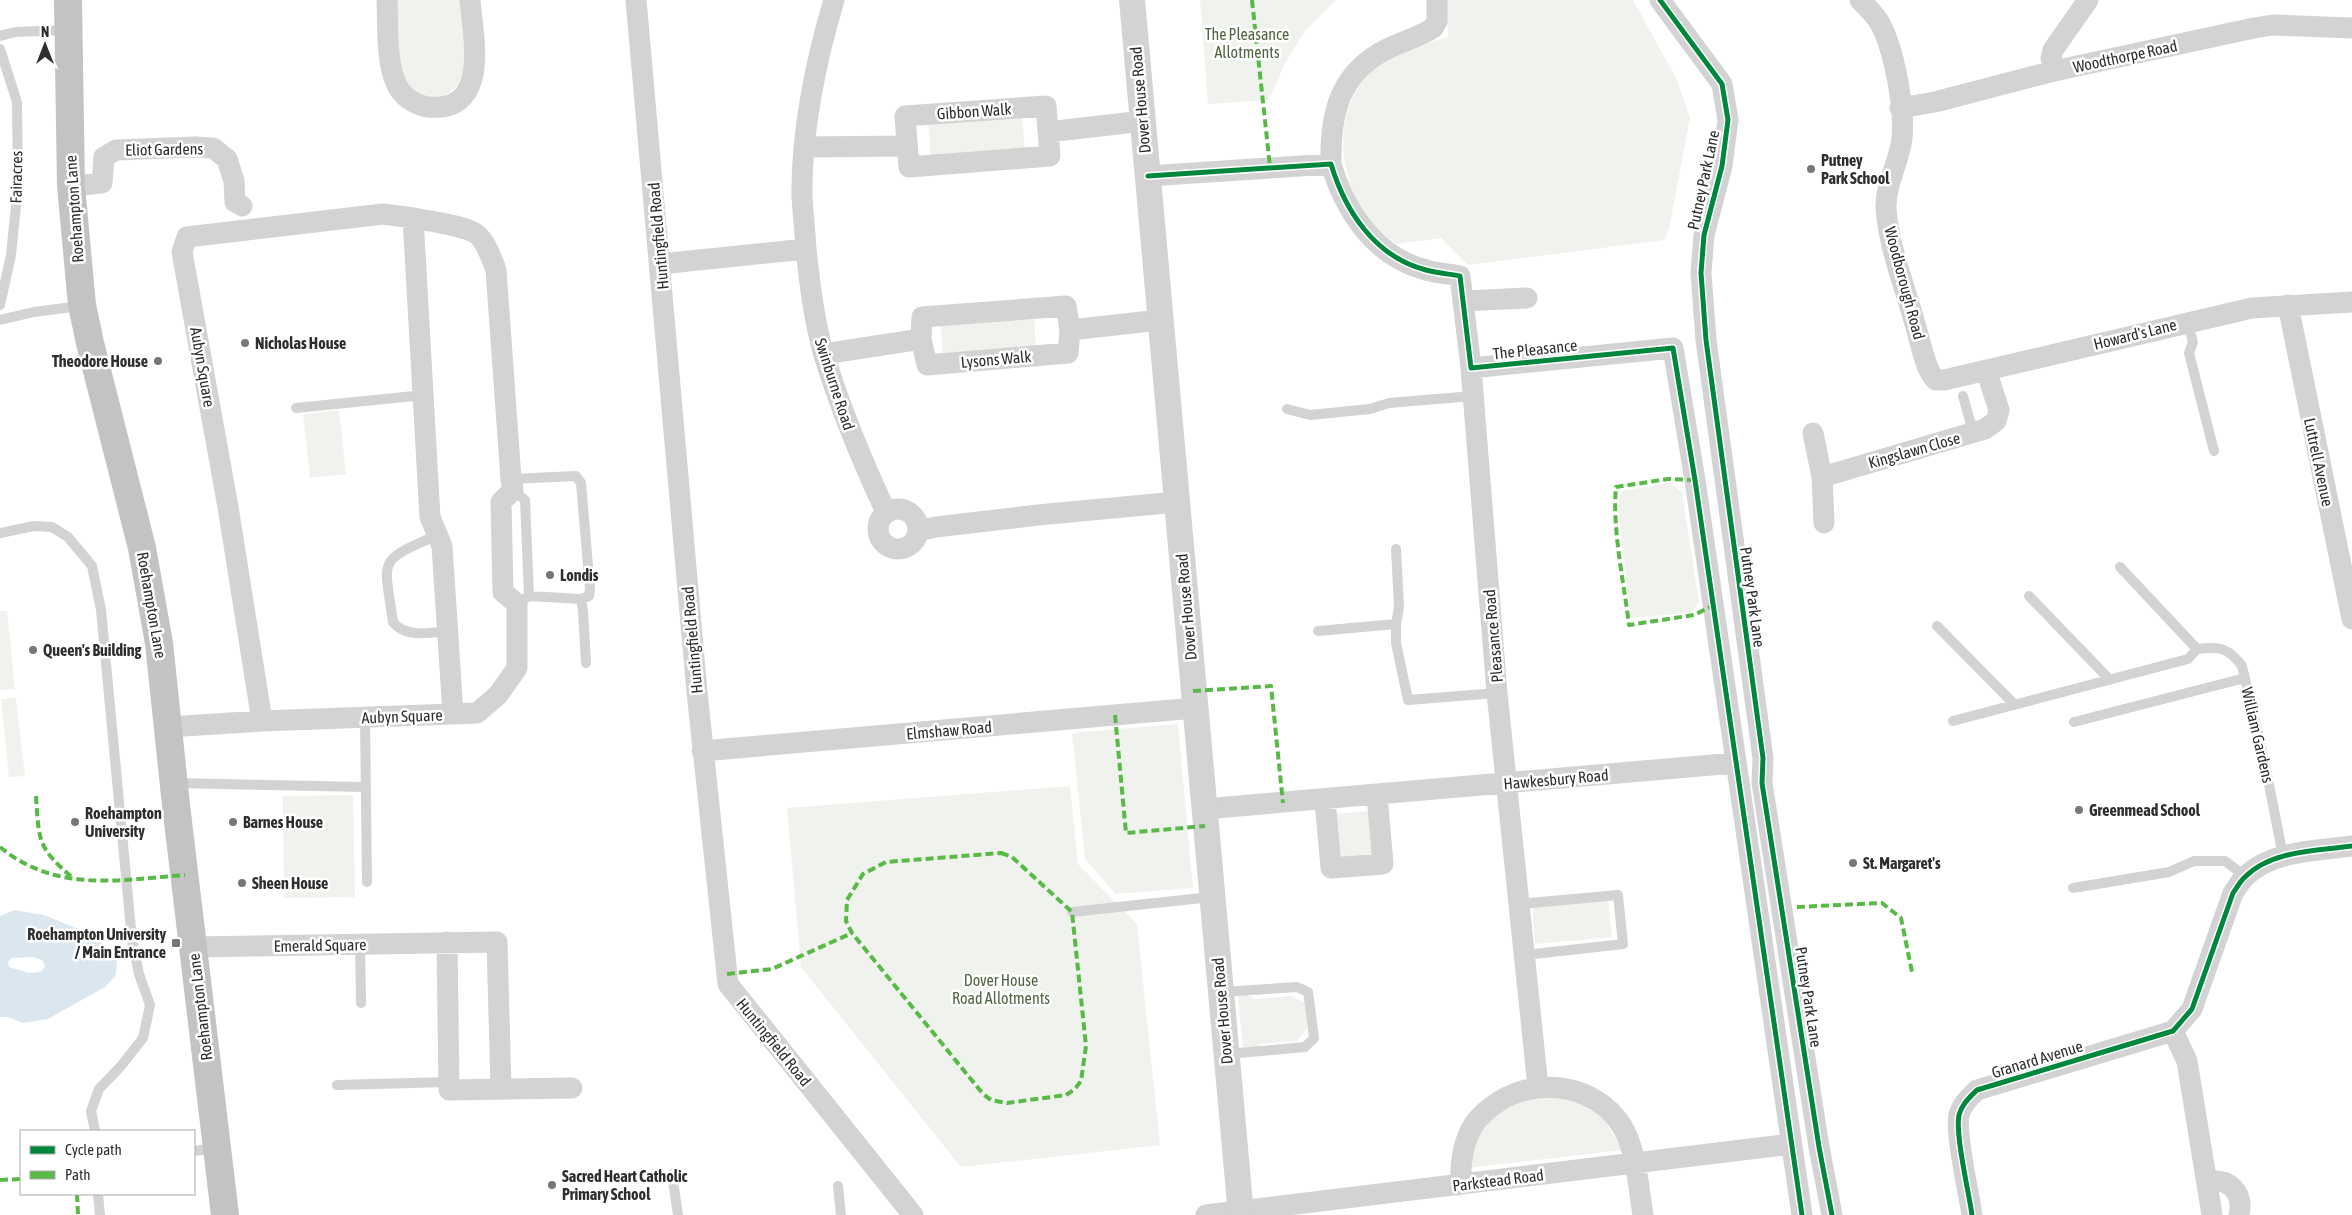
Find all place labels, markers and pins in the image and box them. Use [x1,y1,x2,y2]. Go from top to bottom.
place label: Putney Park School [1821,151,1890,187]
marker: Putney Park School [1805,163,1817,175]
place label: Nicholas House [255,334,346,352]
marker: Nicholas House [239,337,251,349]
place label: Theodore House [52,352,148,370]
marker: Theodore House [152,355,164,367]
place label: Londis [560,566,599,584]
marker: Londis [544,569,556,581]
place label: Queen's Building [43,641,142,659]
marker: Queen's Building [27,644,39,656]
place label: Greenmead School [2089,801,2201,819]
place label: Roehampton University [85,804,162,840]
marker: Greenmead School [2073,804,2085,816]
place label: Barnes House [243,813,323,831]
marker: Roehampton University [69,816,81,828]
marker: Barnes House [227,816,239,828]
place label: St. Margaret's [1863,854,1941,872]
marker: St. Margaret's [1847,857,1859,869]
place label: Sheen House [252,874,328,892]
marker: Sheen House [236,877,248,889]
place label: Roehampton University / Main Entrance [27,925,166,961]
marker: Roehampton University / Main Entrance [170,937,182,949]
place label: Sacred Heart Catholic Primary School [562,1167,688,1203]
marker: Sacred Heart Catholic Primary School [546,1179,558,1191]

